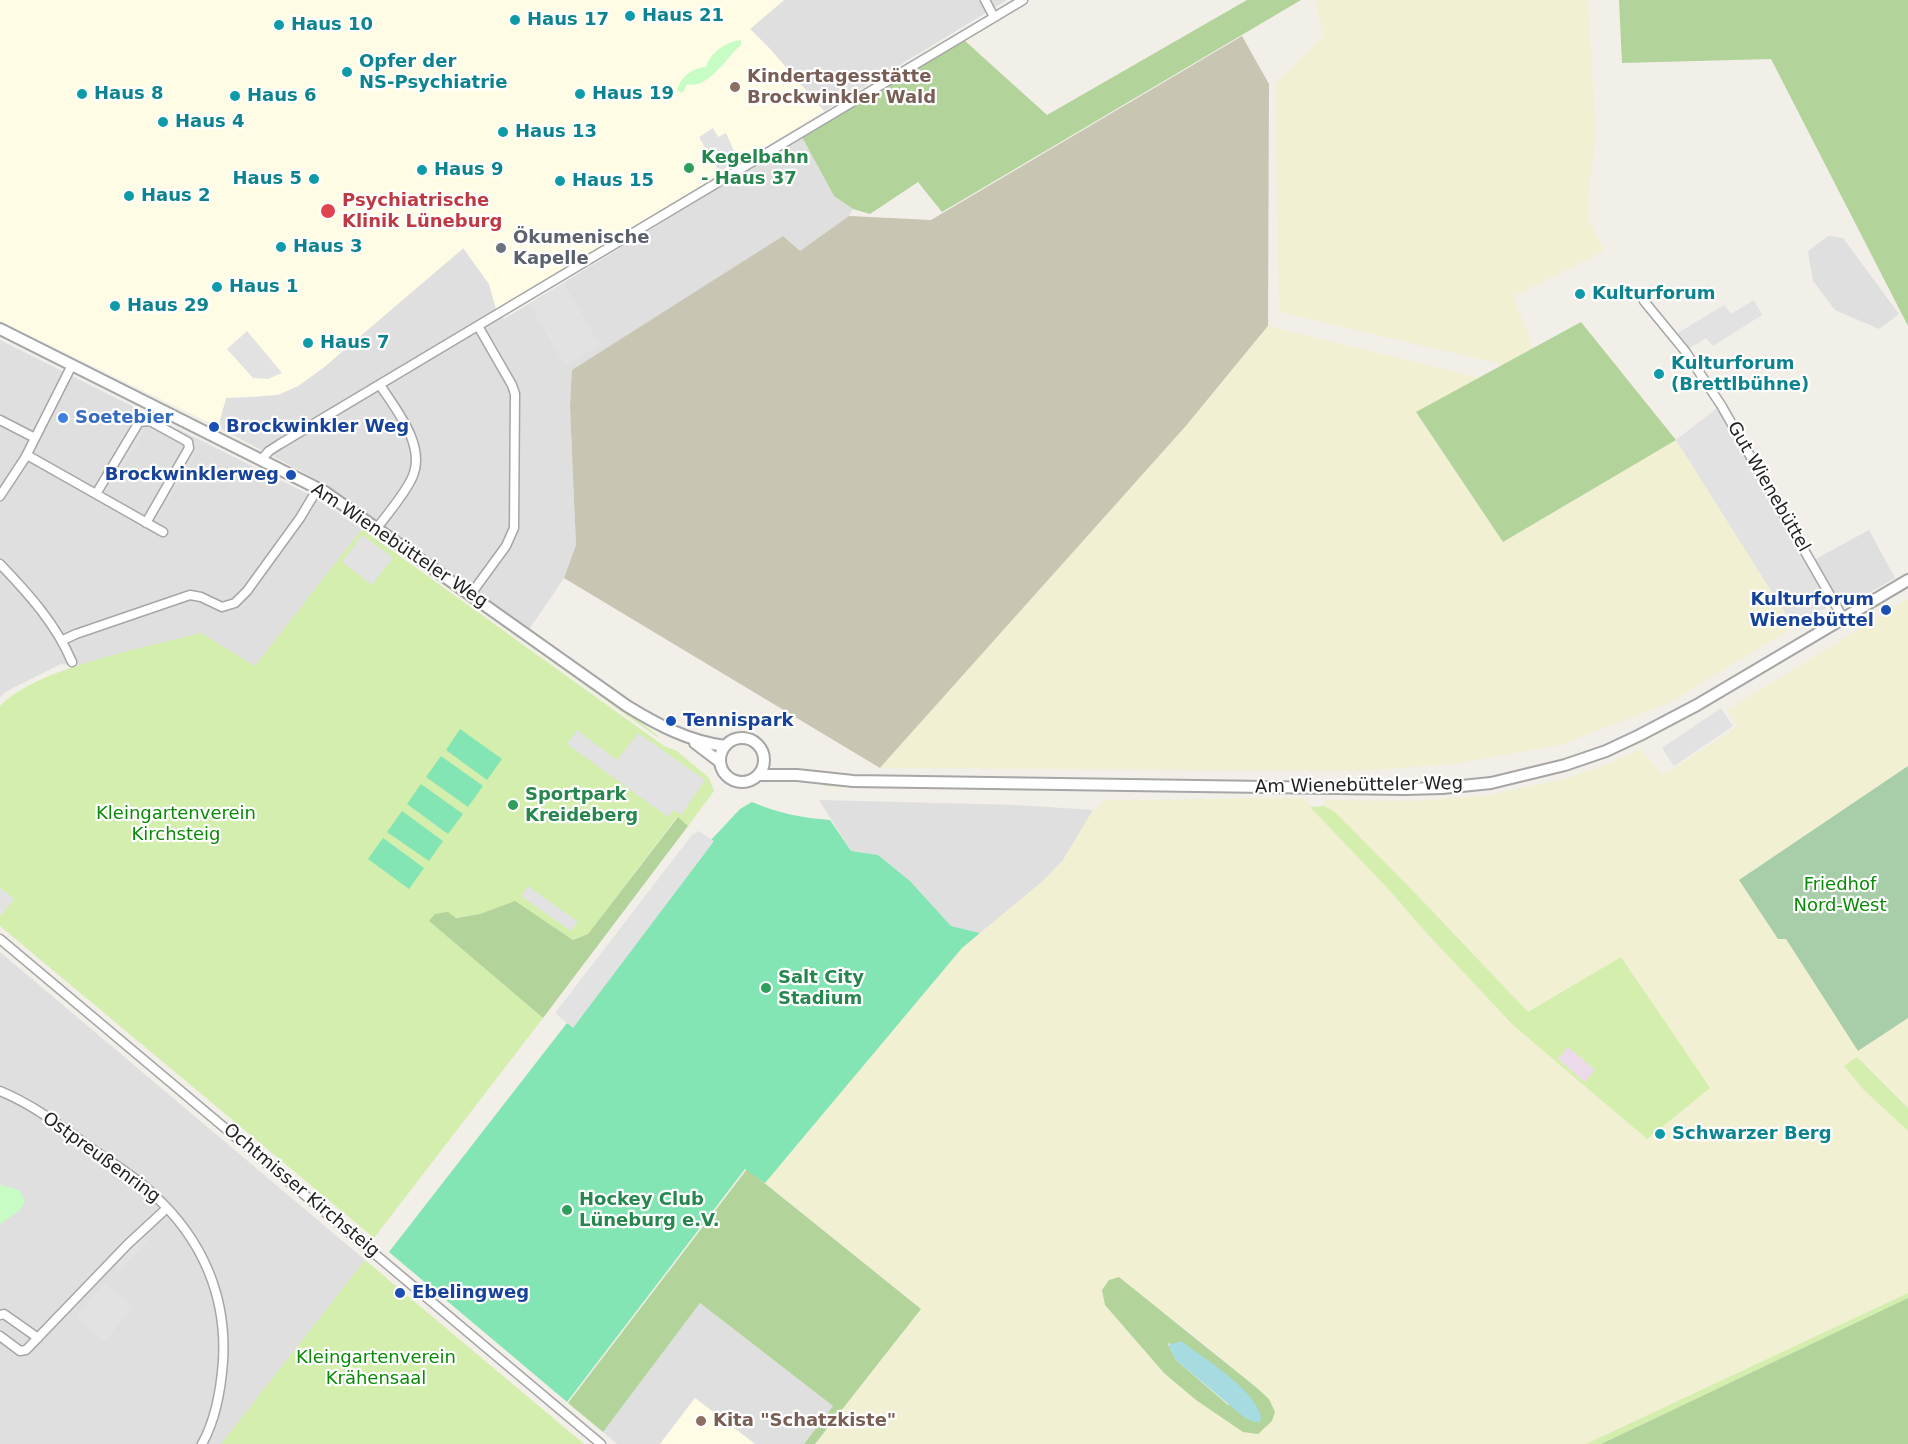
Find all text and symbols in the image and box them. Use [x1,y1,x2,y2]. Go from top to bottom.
place label: Haus 21 [642,5,724,27]
place label: Haus 17 [527,9,609,31]
marker: Haus 21 [623,9,637,23]
marker: Haus 17 [508,13,522,27]
place label: Haus 10 [291,14,373,36]
marker: Haus 10 [272,18,286,32]
place label: Opfer der NS-Psychiatrie [359,51,507,94]
marker: Opfer der NS-Psychiatrie [340,65,354,79]
place label: Kindertagesstätte Brockwinkler Wald [747,66,936,109]
marker: Kindertagesstätte Brockwinkler Wald [728,80,742,94]
place label: Haus 8 [94,83,164,105]
place label: Haus 19 [592,83,674,105]
place label: Haus 6 [247,85,317,107]
marker: Haus 8 [75,87,89,101]
marker: Haus 19 [573,87,587,101]
marker: Haus 6 [228,89,242,103]
place label: Haus 4 [175,111,245,133]
marker: Haus 4 [156,115,170,129]
place label: Haus 13 [515,121,597,143]
marker: Haus 13 [496,125,510,139]
place label: Kegelbahn - Haus 37 [701,147,809,190]
place label: Haus 9 [434,159,504,181]
marker: Kegelbahn - Haus 37 [682,161,696,175]
marker: Haus 9 [415,163,429,177]
place label: Haus 5 [232,168,302,190]
place label: Haus 15 [572,170,654,192]
marker: Haus 5 [307,172,321,186]
marker: Haus 15 [553,174,567,188]
place label: Haus 2 [141,185,211,207]
marker: Haus 2 [122,189,136,203]
place label: Psychiatrische Klinik Lüneburg [342,190,502,232]
marker: Psychiatrische Klinik Lüneburg [319,202,337,220]
place label: Ökumenische Kapelle [513,227,649,270]
place label: Haus 3 [293,236,363,258]
marker: Haus 3 [274,240,288,254]
marker: Ökumenische Kapelle [494,241,508,255]
place label: Haus 1 [229,276,299,298]
marker: Haus 1 [210,280,224,294]
place label: Kulturforum [1592,283,1716,305]
marker: Kulturforum [1573,287,1587,301]
place label: Haus 29 [127,295,209,317]
marker: Haus 29 [108,299,122,313]
place label: Haus 7 [320,332,390,354]
marker: Haus 7 [301,336,315,350]
place label: Kulturforum (Brettlbühne) [1671,353,1809,395]
marker: Kulturforum (Brettlbühne) [1652,367,1666,381]
place label: Soetebier [75,407,173,429]
marker: Soetebier [56,411,70,425]
place label: Brockwinkler Weg [226,416,409,438]
street label: Gut Wienebüttel [1722,418,1814,556]
marker: Brockwinkler Weg [207,420,221,434]
place label: Brockwinklerweg [105,464,279,486]
marker: Brockwinklerweg [284,468,298,482]
street label: Am Wienebütteler Weg [307,479,491,613]
place label: Kulturforum Wienebüttel [1749,589,1874,632]
marker: Kulturforum Wienebüttel [1879,603,1893,617]
place label: Tennispark [683,710,793,732]
marker: Tennispark [664,714,678,728]
street label: Am Wienebütteler Weg [1255,773,1463,799]
place label: Sportpark Kreideberg [525,784,638,826]
marker: Sportpark Kreideberg [506,798,520,812]
park label: Kleingartenverein Kirchsteig [96,803,256,846]
park label: Friedhof Nord-West [1793,874,1887,916]
place label: Salt City Stadium [778,967,864,1010]
marker: Salt City Stadium [759,981,773,995]
street label: Ostpreußenring [38,1108,164,1208]
street label: Ochtmisser Kirchsteig [219,1119,383,1263]
place label: Schwarzer Berg [1672,1123,1832,1145]
marker: Schwarzer Berg [1653,1127,1667,1141]
place label: Hockey Club Lüneburg e.V. [579,1189,720,1232]
marker: Hockey Club Lüneburg e.V. [560,1203,574,1217]
place label: Ebelingweg [412,1282,529,1304]
marker: Ebelingweg [393,1286,407,1300]
park label: Kleingartenverein Krähensaal [296,1347,456,1390]
place label: Kita "Schatzkiste" [713,1410,896,1432]
marker: Kita "Schatzkiste" [694,1414,708,1428]

